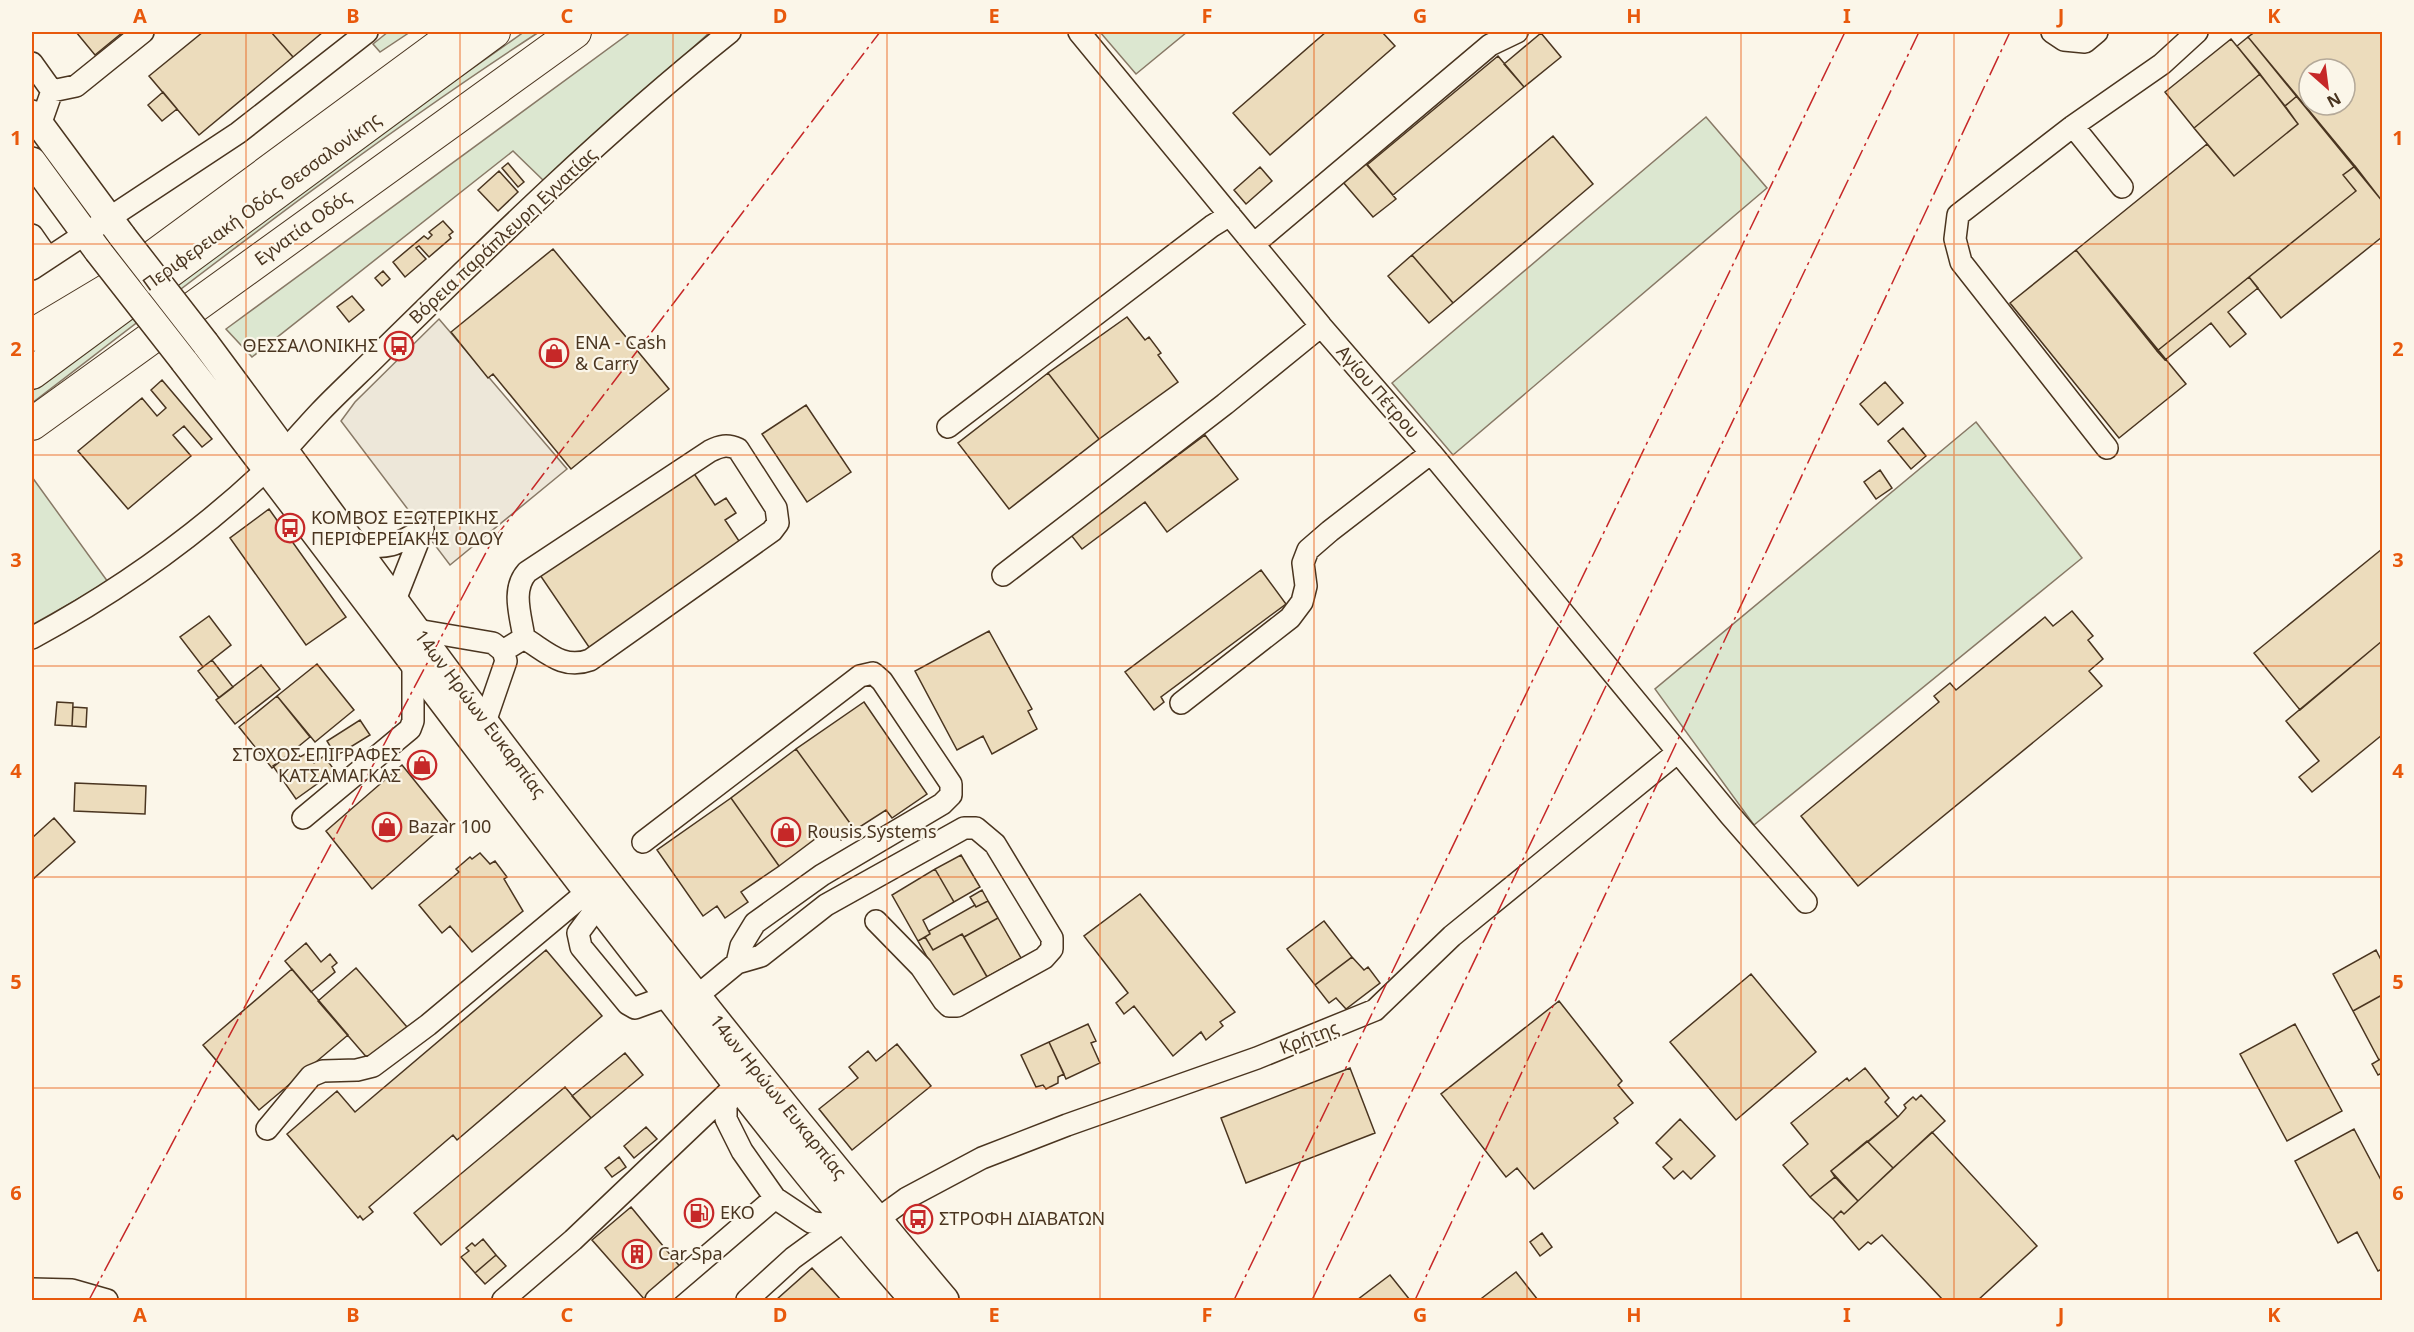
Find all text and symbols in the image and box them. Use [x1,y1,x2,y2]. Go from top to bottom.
text: A [133,2,147,29]
text: B [346,2,360,29]
text: C [561,2,574,29]
text: D [773,2,787,29]
text: E [988,2,1000,29]
text: F [1202,2,1212,29]
text: G [1413,2,1427,29]
text: H [1626,2,1642,29]
text: I [1843,2,1851,29]
text: J [2056,2,2064,29]
text: K [2267,2,2281,29]
north arrow [2297,57,2357,117]
text: N [2323,87,2345,113]
street label: Περιφερειακή Οδός Θεσσαλονίκης [137,106,386,296]
text: 1 [10,124,22,151]
text: 1 [2392,124,2404,151]
street label: Βόρεια παράπλευρη Εγνατίας [403,142,602,329]
street label: Εγνατία Οδός [249,184,356,270]
bus stop icon: ΘΕΣΣΑΛΟΝΙΚΗΣ [383,330,415,362]
place label: ENA - Cash & Carry [575,330,667,375]
place label: ΘΕΣΣΑΛΟΝΙΚΗΣ [243,333,378,357]
text: 2 [10,335,22,362]
text: 2 [2392,335,2404,362]
shop icon: ENA - Cash & Carry [538,337,570,369]
street label: Αγίου Πέτρου [1332,340,1426,443]
place label: ΚΟΜΒΟΣ ΕΞΩΤΕΡΙΚΗΣ ΠΕΡΙΦΕΡΕΙΑΚΗΣ ΟΔΟΥ [311,505,504,550]
bus stop icon: ΚΟΜΒΟΣ ΕΞΩΤΕΡΙΚΗΣ ΠΕΡΙΦΕΡΕΙΑΚΗΣ ΟΔΟΥ [274,512,306,544]
text: 3 [10,546,22,573]
text: 3 [2392,546,2404,573]
street label: 14ων Ηρώων Ευκαρπίας [410,625,552,802]
place label: ΣΤΟΧΟΣ ΕΠΙΓΡΑΦΕΣ ΚΑΤΣΑΜΑΓΚΑΣ [232,742,401,787]
shop icon: ΣΤΟΧΟΣ ΕΠΙΓΡΑΦΕΣ ΚΑΤΣΑΜΑΓΚΑΣ [406,749,438,781]
text: 4 [10,757,22,784]
text: 4 [2392,757,2404,784]
shop icon: Bazar 100 [371,811,403,843]
place label: Bazar 100 [408,814,491,838]
shop icon: Rousis Systems [770,816,802,848]
place label: Rousis Systems [807,819,937,843]
text: 5 [10,968,22,995]
text: 5 [2392,968,2404,995]
street label: 14ων Ηρώων Ευκαρπίας [705,1009,853,1184]
street label: Κρήτης [1276,1015,1342,1059]
text: 6 [10,1179,22,1206]
text: 6 [2392,1179,2404,1206]
fuel station icon: ΕΚΟ [683,1197,715,1229]
place label: ΕΚΟ [720,1200,755,1224]
bus stop icon: ΣΤΡΟΦΗ ΔΙΑΒΑΤΩΝ [902,1203,934,1235]
place label: ΣΤΡΟΦΗ ΔΙΑΒΑΤΩΝ [939,1206,1105,1230]
building icon: Car Spa [621,1238,653,1270]
place label: Car Spa [658,1241,723,1265]
text: A [133,1301,147,1328]
text: B [346,1301,360,1328]
text: C [561,1301,574,1328]
text: D [773,1301,787,1328]
text: E [988,1301,1000,1328]
text: F [1202,1301,1212,1328]
text: G [1413,1301,1427,1328]
text: H [1626,1301,1642,1328]
text: I [1843,1301,1851,1328]
text: J [2056,1301,2064,1328]
text: K [2267,1301,2281,1328]

